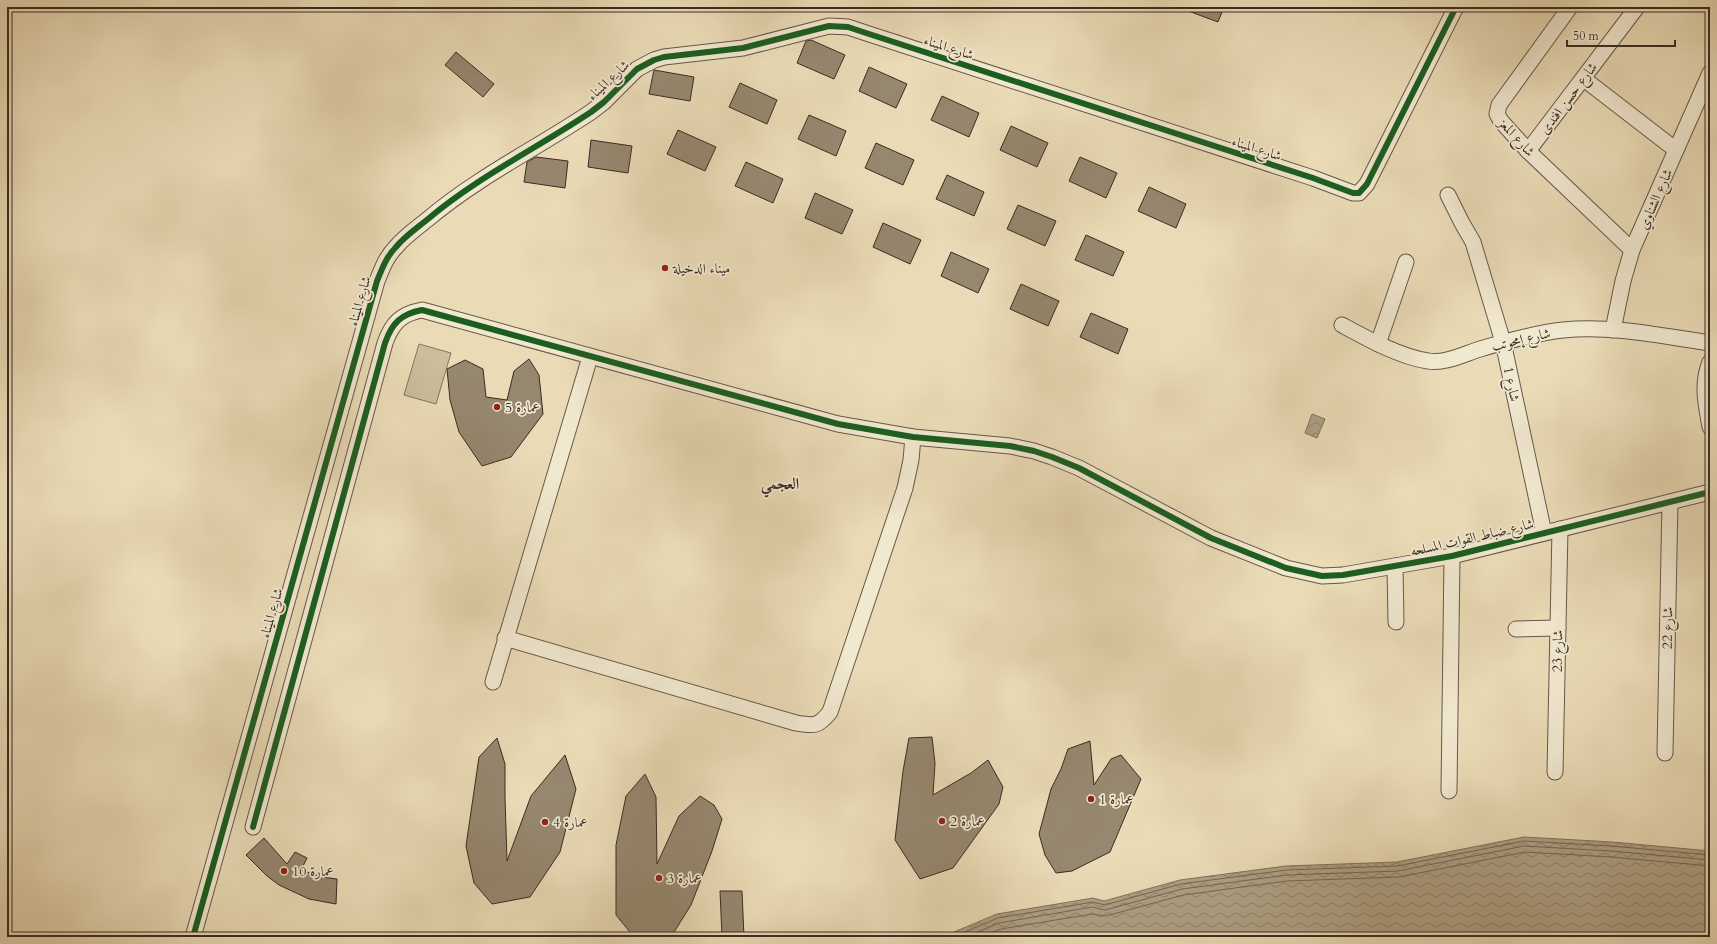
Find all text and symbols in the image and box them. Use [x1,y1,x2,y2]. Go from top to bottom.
scale bar [1567,22,1675,48]
text: 50 m [1573,28,1600,44]
street label: شارع الميناء [921,30,976,66]
street label: شارع الميناء [583,56,635,106]
street label: شارع حسن افندى [1535,58,1603,139]
street label: شارع المعز [1491,112,1539,162]
street label: شارع الميناء [1229,131,1284,167]
street label: شارع الشناوي [1634,166,1679,233]
place label: ميناء الدخيلة [672,259,730,278]
marker: ميناء الدخيلة [660,263,670,273]
street label: شارع الميناء [343,274,378,329]
street label: شارع إمحوتب [1490,324,1553,357]
street label: شارع 1 [1497,365,1524,404]
place label: عمارة 5 [505,398,540,417]
marker: عمارة 5 [492,402,502,412]
district label: العجمي [761,473,799,498]
street label: شارع ضباط القوات المسلحه [1408,514,1536,563]
street label: شارع الميناء [255,586,290,641]
street label: شارع 22 [1658,607,1679,649]
street label: شارع 23 [1548,630,1569,672]
place label: عمارة 1 [1099,790,1134,809]
marker: عمارة 1 [1086,794,1096,804]
place label: عمارة 2 [950,812,985,831]
place label: عمارة 4 [553,813,588,832]
marker: عمارة 2 [937,816,947,826]
marker: عمارة 4 [540,817,550,827]
place label: عمارة 10 [292,862,334,881]
marker: عمارة 10 [279,866,289,876]
place label: عمارة 3 [667,869,702,888]
marker: عمارة 3 [654,873,664,883]

